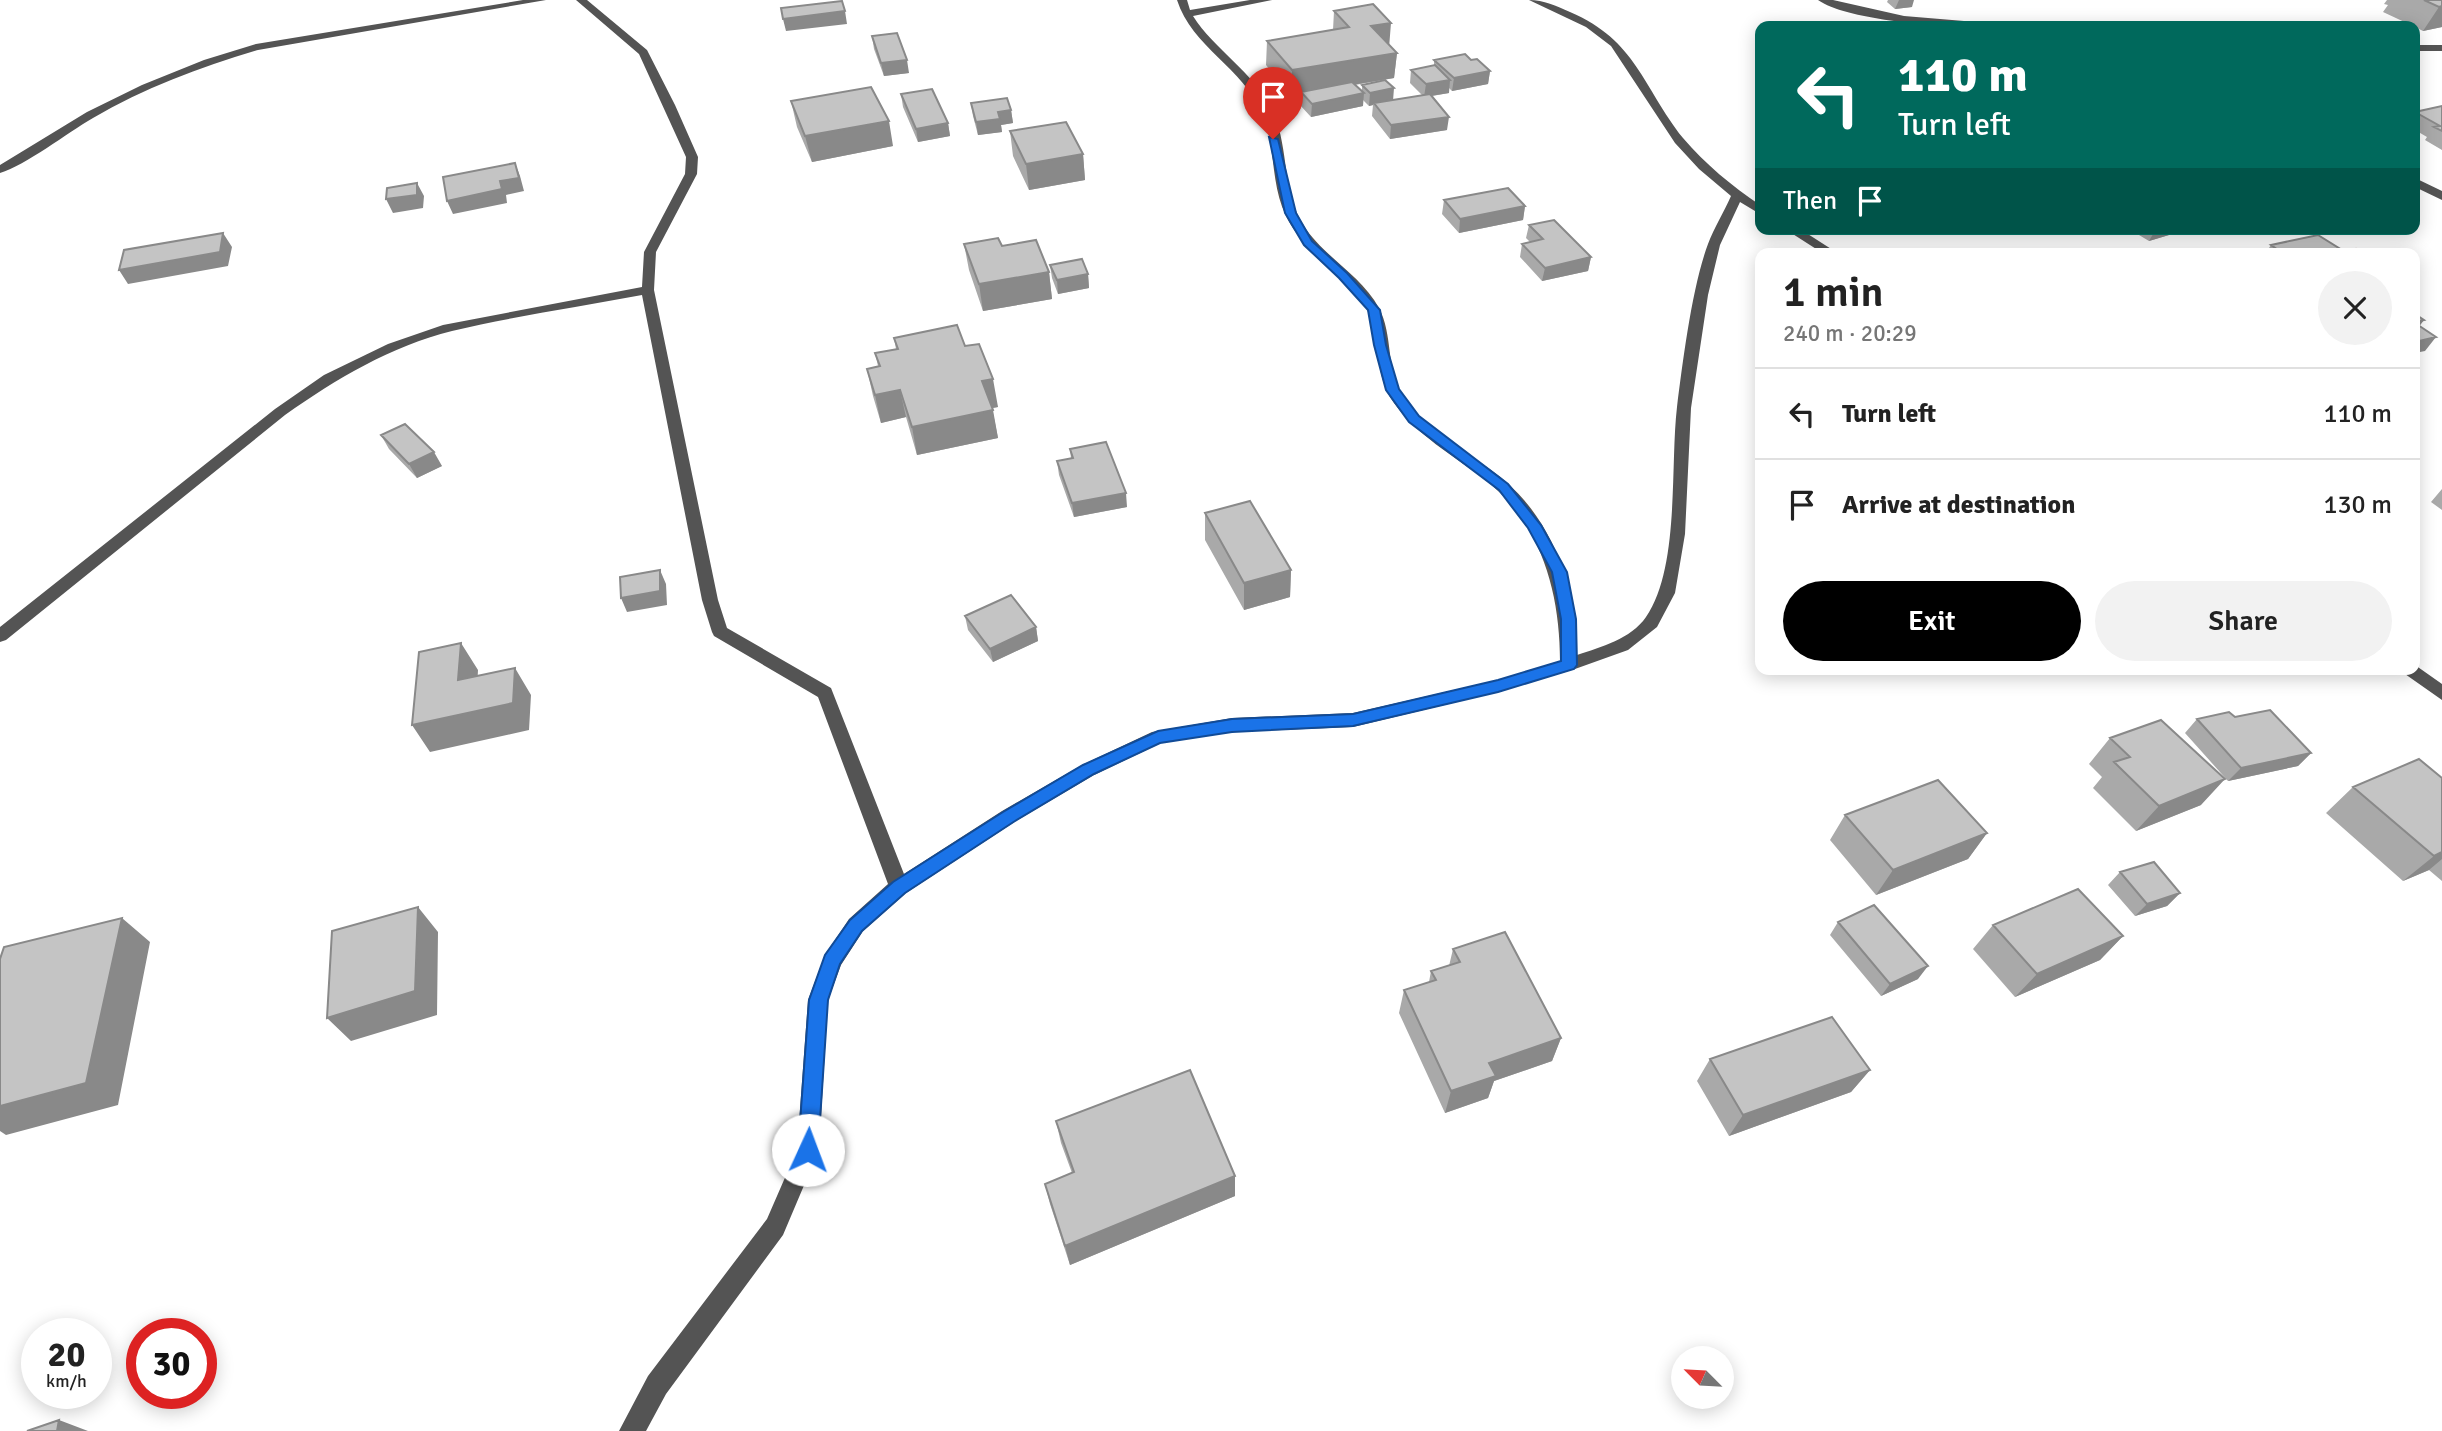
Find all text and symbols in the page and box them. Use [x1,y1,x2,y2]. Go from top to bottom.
text: 110 m [1898,45,2028,105]
icon: left [1783,49,1874,140]
pin [1243,67,1303,139]
icon: arrive [1254,78,1292,116]
text: Turn left [1898,105,2011,144]
icon: arrive [1851,182,1889,220]
text: Then [1783,185,1837,217]
text: 1 min [1783,267,1884,318]
button: close [2318,271,2392,345]
text: 240 m · 20:29 [1783,319,1917,348]
icon: left [1783,395,1821,433]
text: Turn left [1842,398,1936,430]
text: 110 m [2323,398,2392,430]
icon: arrive [1783,486,1821,524]
text: Arrive at destination [1842,489,2075,521]
text: 130 m [2323,489,2392,521]
button: Exit [1783,581,2081,661]
button: Share [2095,581,2392,661]
position arrow [771,1113,845,1187]
speed limit sign: 30 [126,1318,217,1409]
text: 20 [48,1333,85,1376]
north arrow [1671,1346,1734,1409]
map controls [1671,1346,1734,1409]
text: km/h [46,1370,87,1392]

